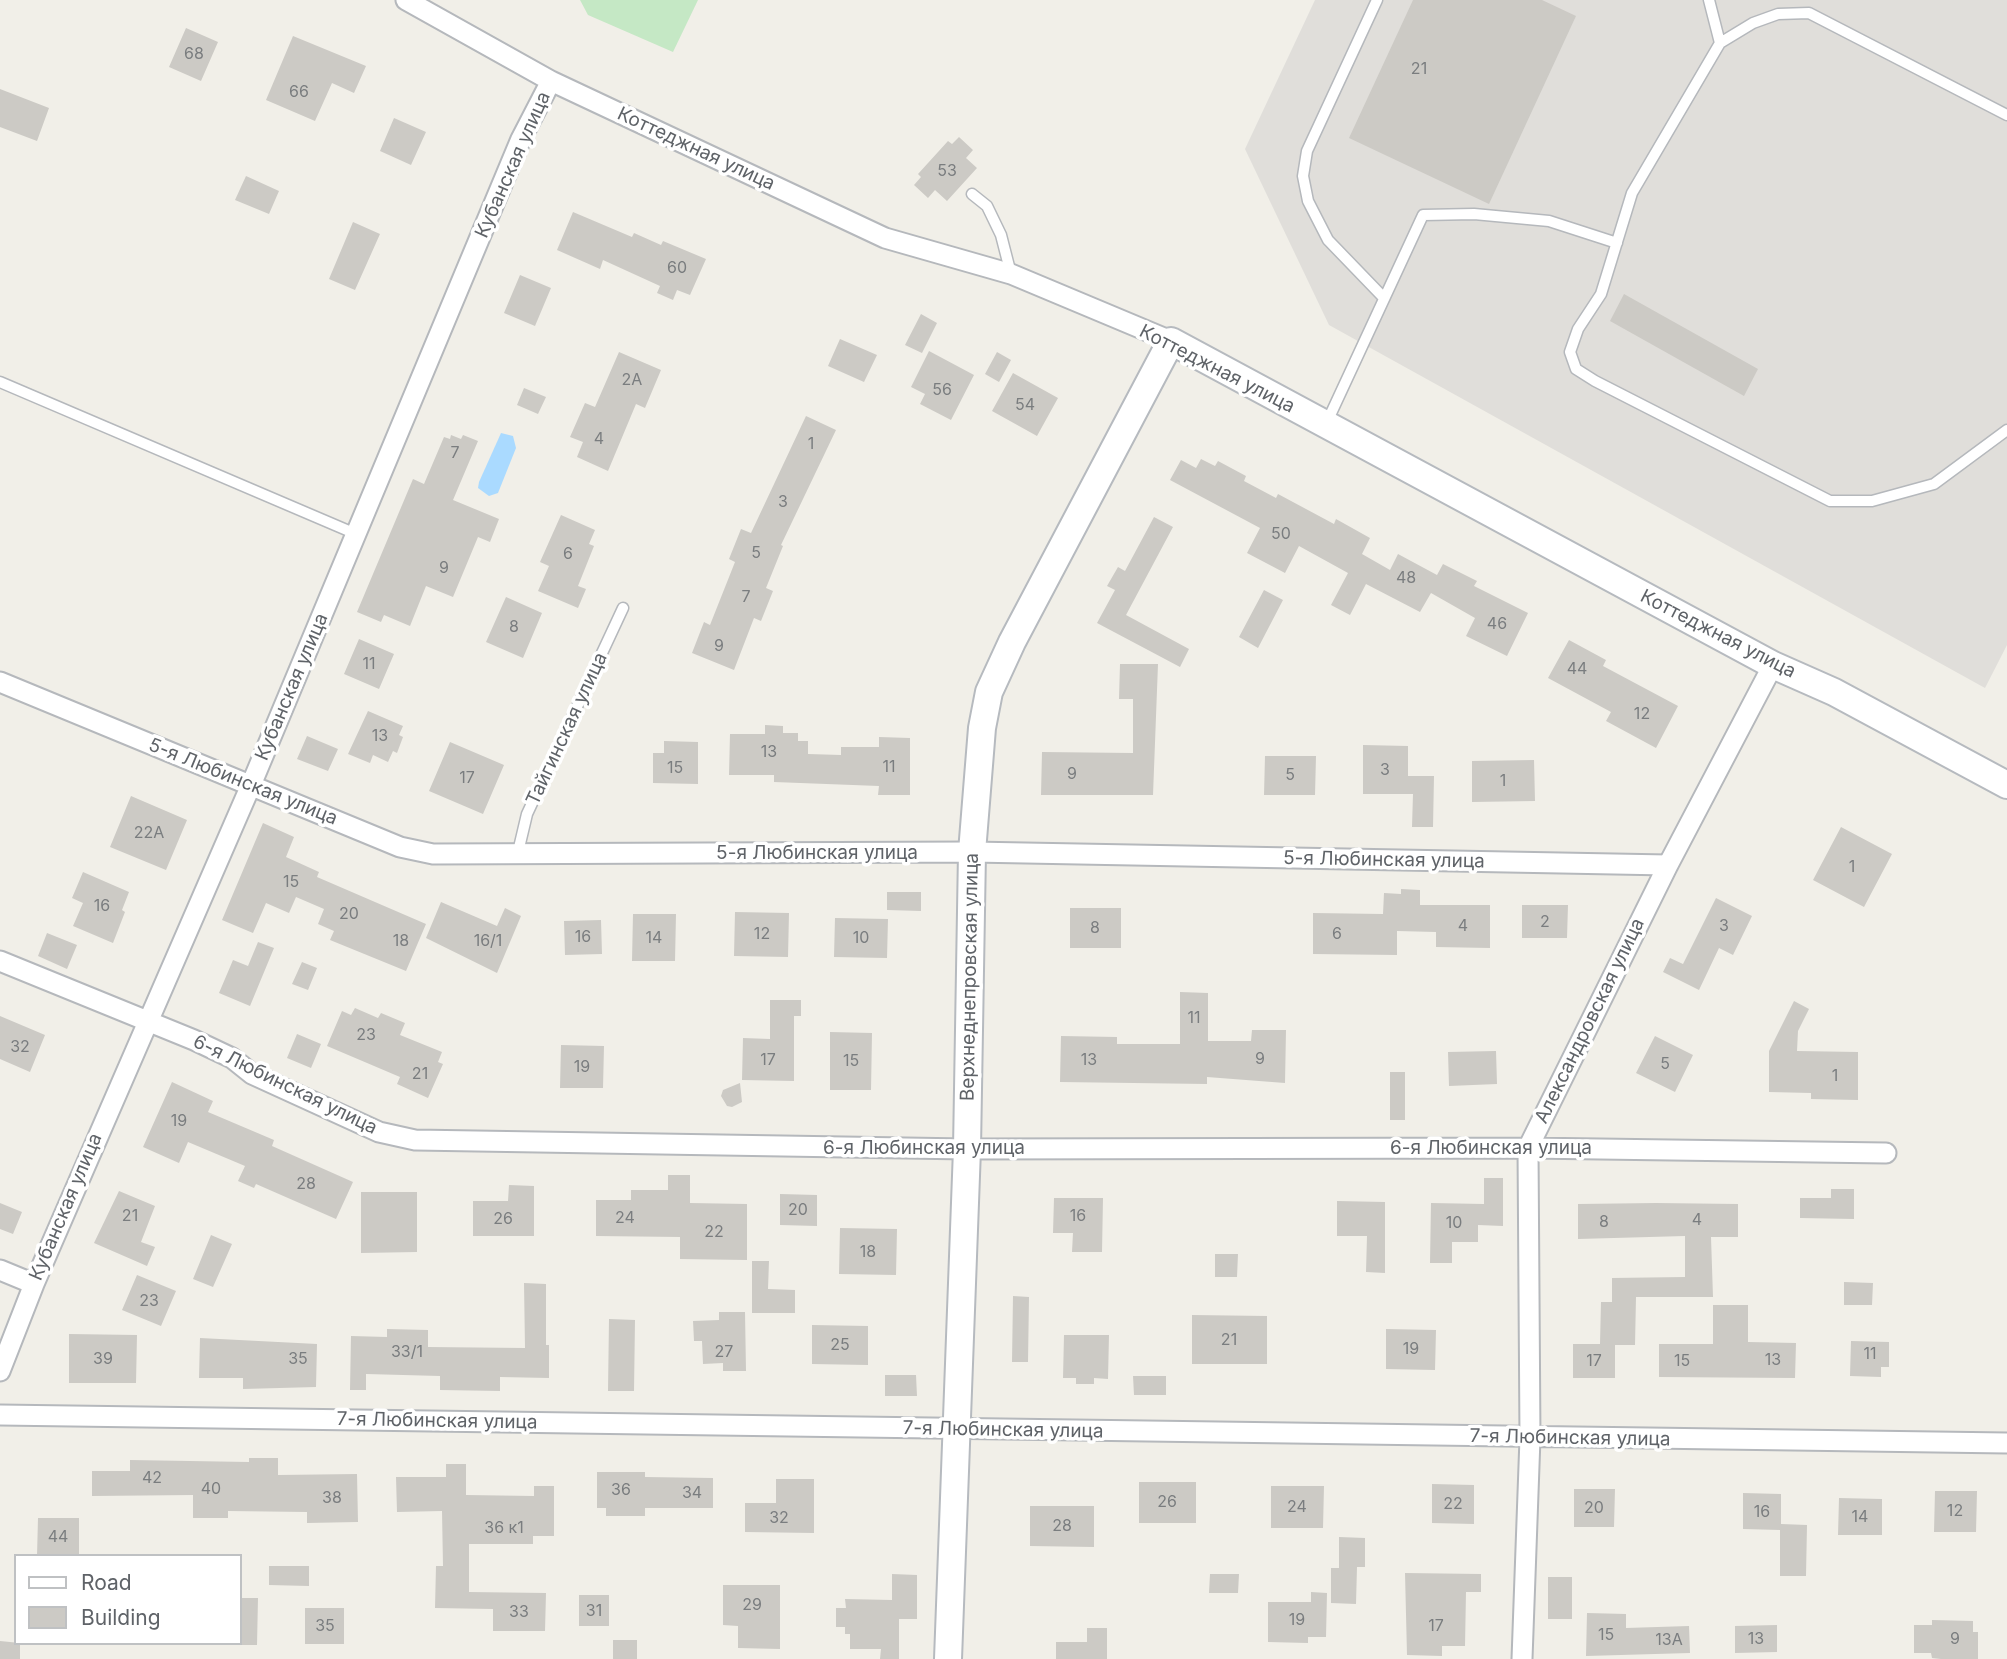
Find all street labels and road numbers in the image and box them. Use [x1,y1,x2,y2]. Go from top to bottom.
street label: Кубанская улица [471,88,555,242]
street label: Коттеджная улица [614,102,778,196]
street label: Коттеджная улица [1136,320,1298,418]
street label: Коттеджная улица [1637,585,1799,683]
street label: Кубанская улица [251,610,333,764]
street label: Тайгинская улица [522,649,612,809]
street label: 5-я Любинская улица [145,734,341,830]
street label: 5-я Любинская улица [716,842,918,864]
street label: 5-я Любинская улица [1283,847,1485,873]
street label: Верхнеднепровская улица [956,853,984,1101]
street label: Александровская улица [1530,915,1650,1127]
street label: 6-я Любинская улица [189,1030,381,1140]
street label: Кубанская улица [25,1130,107,1284]
street label: 6-я Любинская улица [823,1137,1025,1159]
street label: 6-я Любинская улица [1390,1137,1592,1159]
street label: 7-я Любинская улица [336,1408,538,1434]
street label: 7-я Любинская улица [902,1417,1104,1443]
street label: 7-я Любинская улица [1469,1425,1671,1451]

